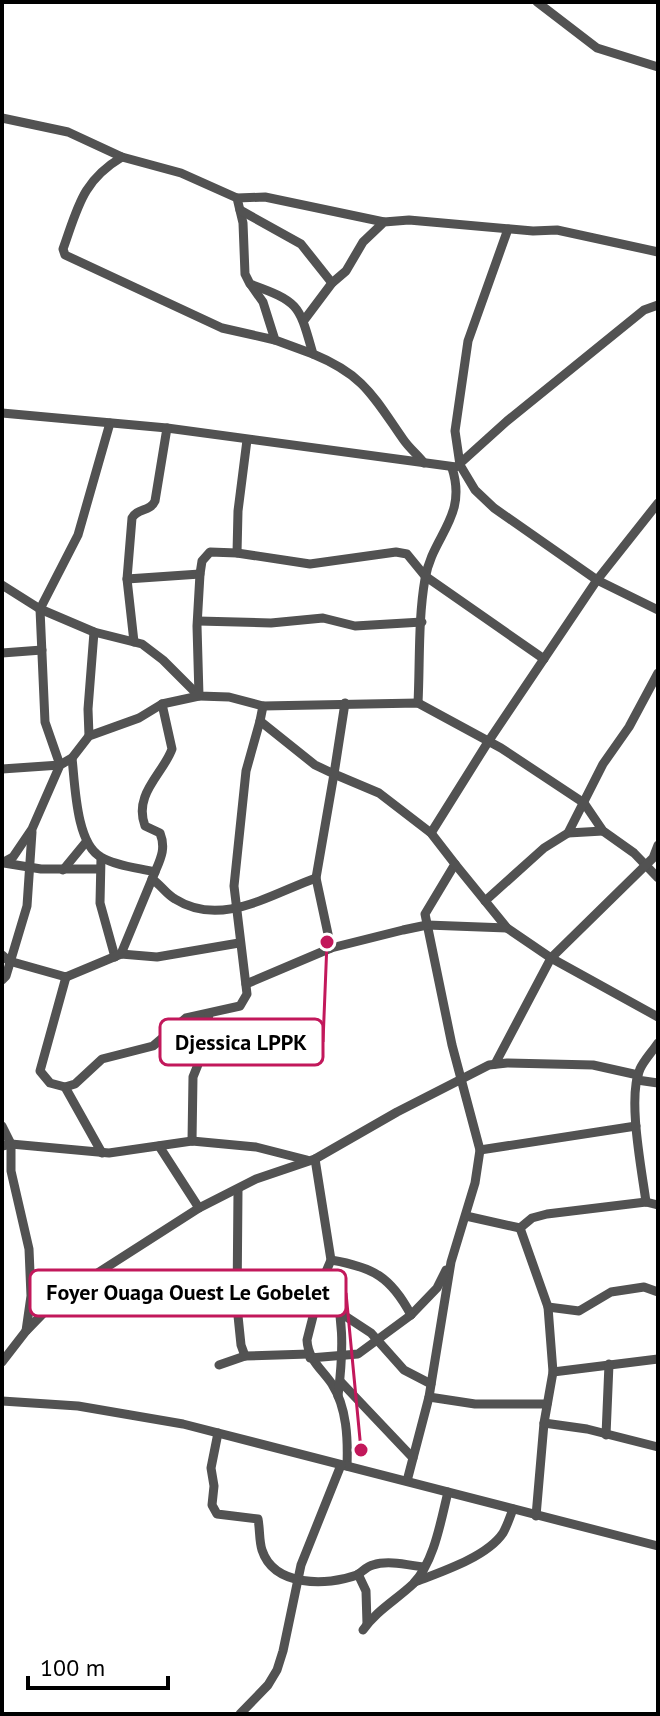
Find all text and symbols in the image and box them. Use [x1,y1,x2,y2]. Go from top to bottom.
callout: Djessica LPPK [160,1019,323,1065]
text: Djessica LPPK [175,1028,307,1056]
callout: Foyer Ouaga Ouest Le Gobelet [30,1270,346,1316]
text: Foyer Ouaga Ouest Le Gobelet [46,1278,330,1306]
scale bar [28,1640,168,1690]
text: 100 m [40,1652,105,1683]

